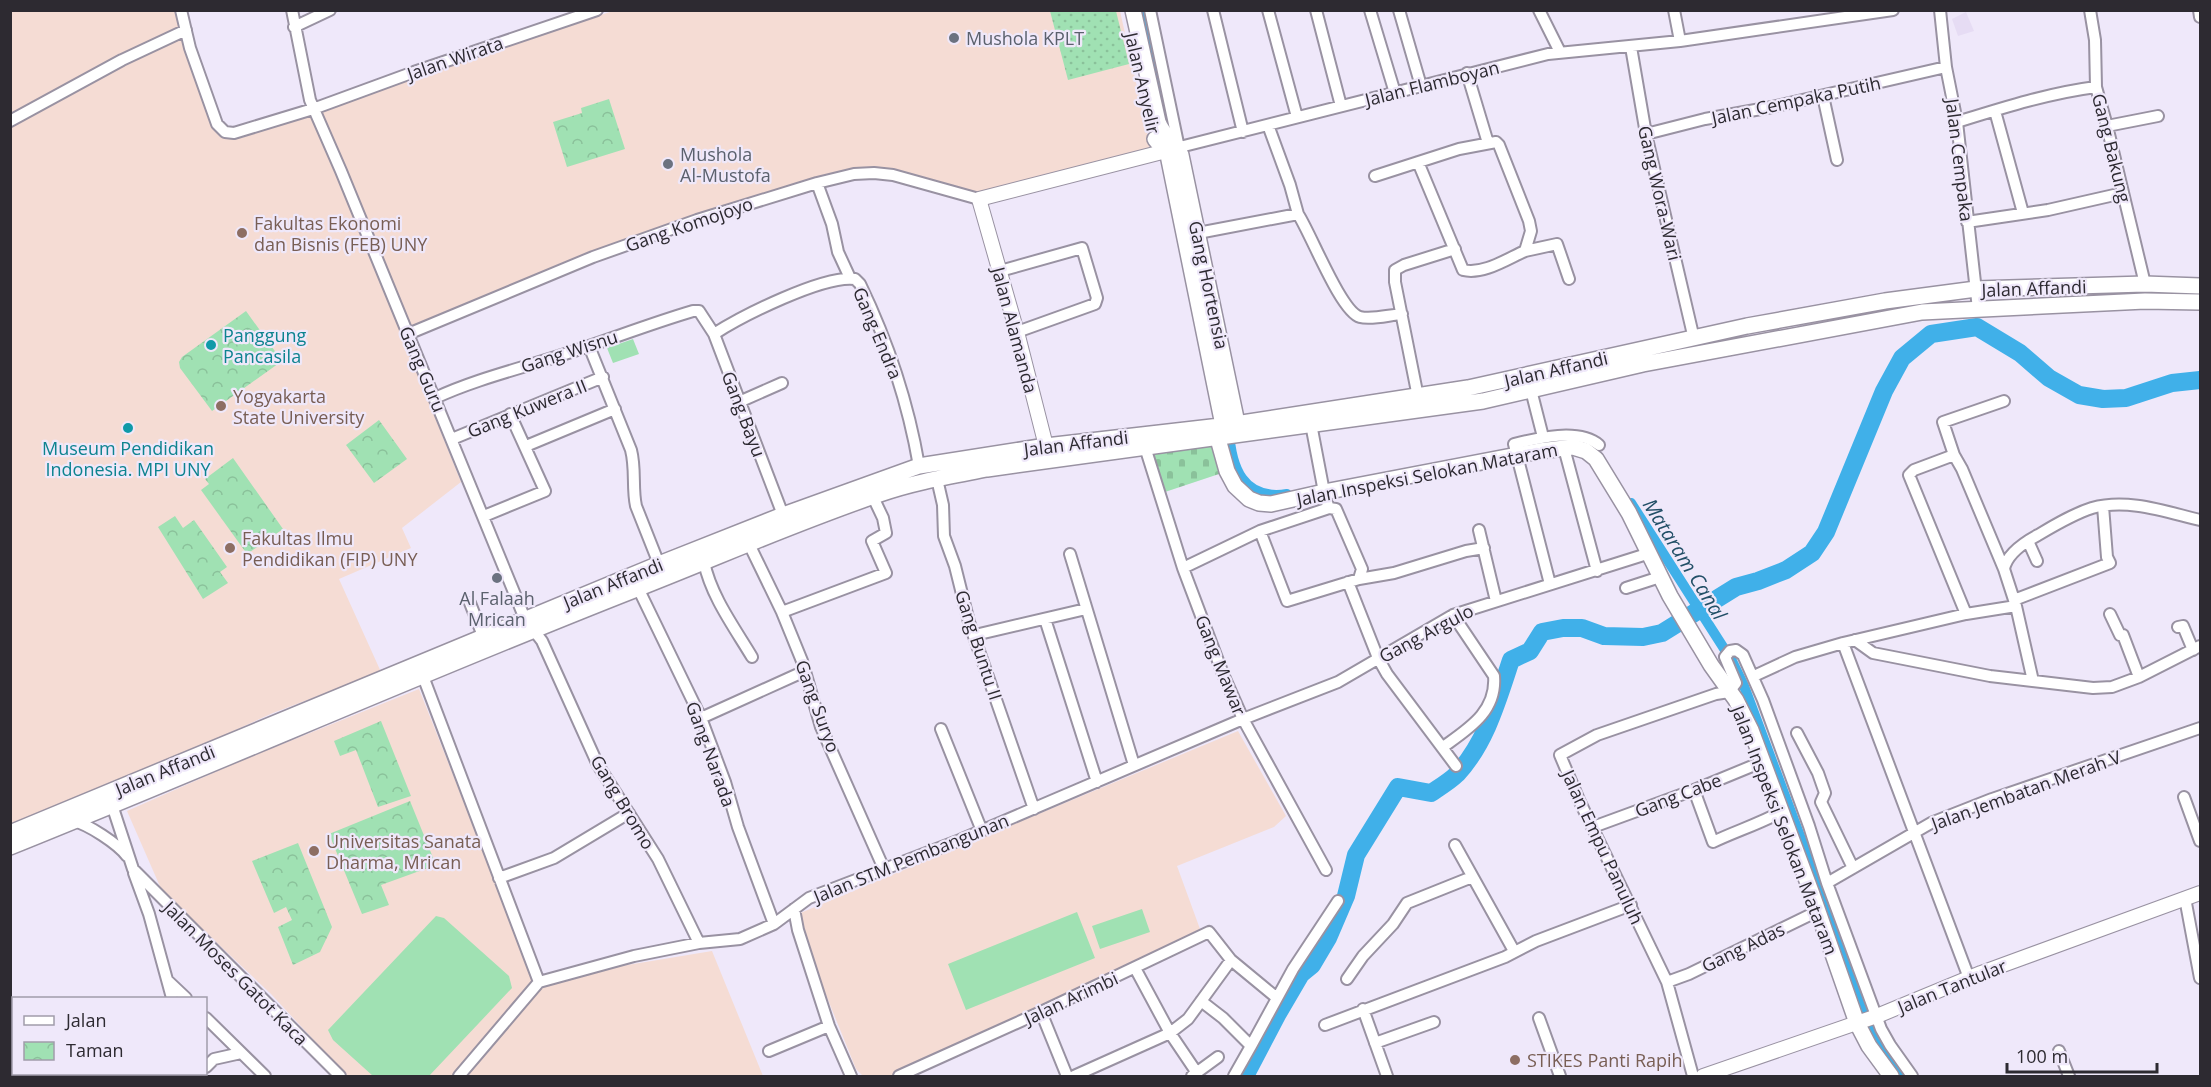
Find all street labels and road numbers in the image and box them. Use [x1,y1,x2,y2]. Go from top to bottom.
street label: Jalan Anyelir [1119,28,1166,137]
street label: Jalan Wirata [402,30,506,86]
street label: Jalan Flamboyan [1360,55,1502,112]
street label: Jalan Cempaka Putih [1707,70,1883,130]
street label: Gang Bakung [2087,91,2137,205]
street label: Jalan Cempaka [1940,95,1979,223]
street label: Gang Wora-Wari [1633,123,1687,263]
street label: Gang Komojoyo [622,191,756,257]
street label: Gang Hortensia [1184,219,1234,351]
street label: Jalan Alamanda [986,262,1043,396]
street label: Jalan Affandi [1979,274,2087,302]
street label: Gang Endra [848,283,908,383]
street label: Gang Guru [394,322,452,416]
street label: Gang Wisnu [518,324,620,378]
street label: Jalan Affandi [1500,345,1610,393]
street label: Gang Bayu [717,368,771,460]
street label: Gang Kuwera II [464,373,590,443]
street label: Jalan Affandi [1020,425,1130,462]
street label: Jalan Inspeksi Selokan Mataram [1293,437,1559,511]
street label: Jalan Affandi [558,552,666,615]
street label: Gang Buntu II [950,587,1008,703]
street label: Gang Argulo [1375,598,1477,668]
street label: Gang Mawar [1190,611,1252,719]
street label: Gang Suryo [790,656,846,756]
street label: Gang Narada [681,698,741,810]
street label: Jalan Inspeksi Selokan Mataram [1726,700,1844,958]
street label: Jalan Affandi [110,739,218,802]
street label: Jalan Jembatan Merah V [1926,744,2124,836]
street label: Gang Bromo [585,750,661,854]
street label: Jalan Empu Panuluh [1556,764,1649,928]
street label: Gang Cabe [1631,767,1725,823]
street label: Jalan STM Pembangunan [808,808,1012,909]
street label: Jalan Moses Gatot Kaca [157,894,313,1050]
street label: Gang Adas [1697,917,1789,977]
street label: Jalan Tantular [1892,953,2011,1019]
street label: Jalan Arimbi [1019,966,1122,1031]

